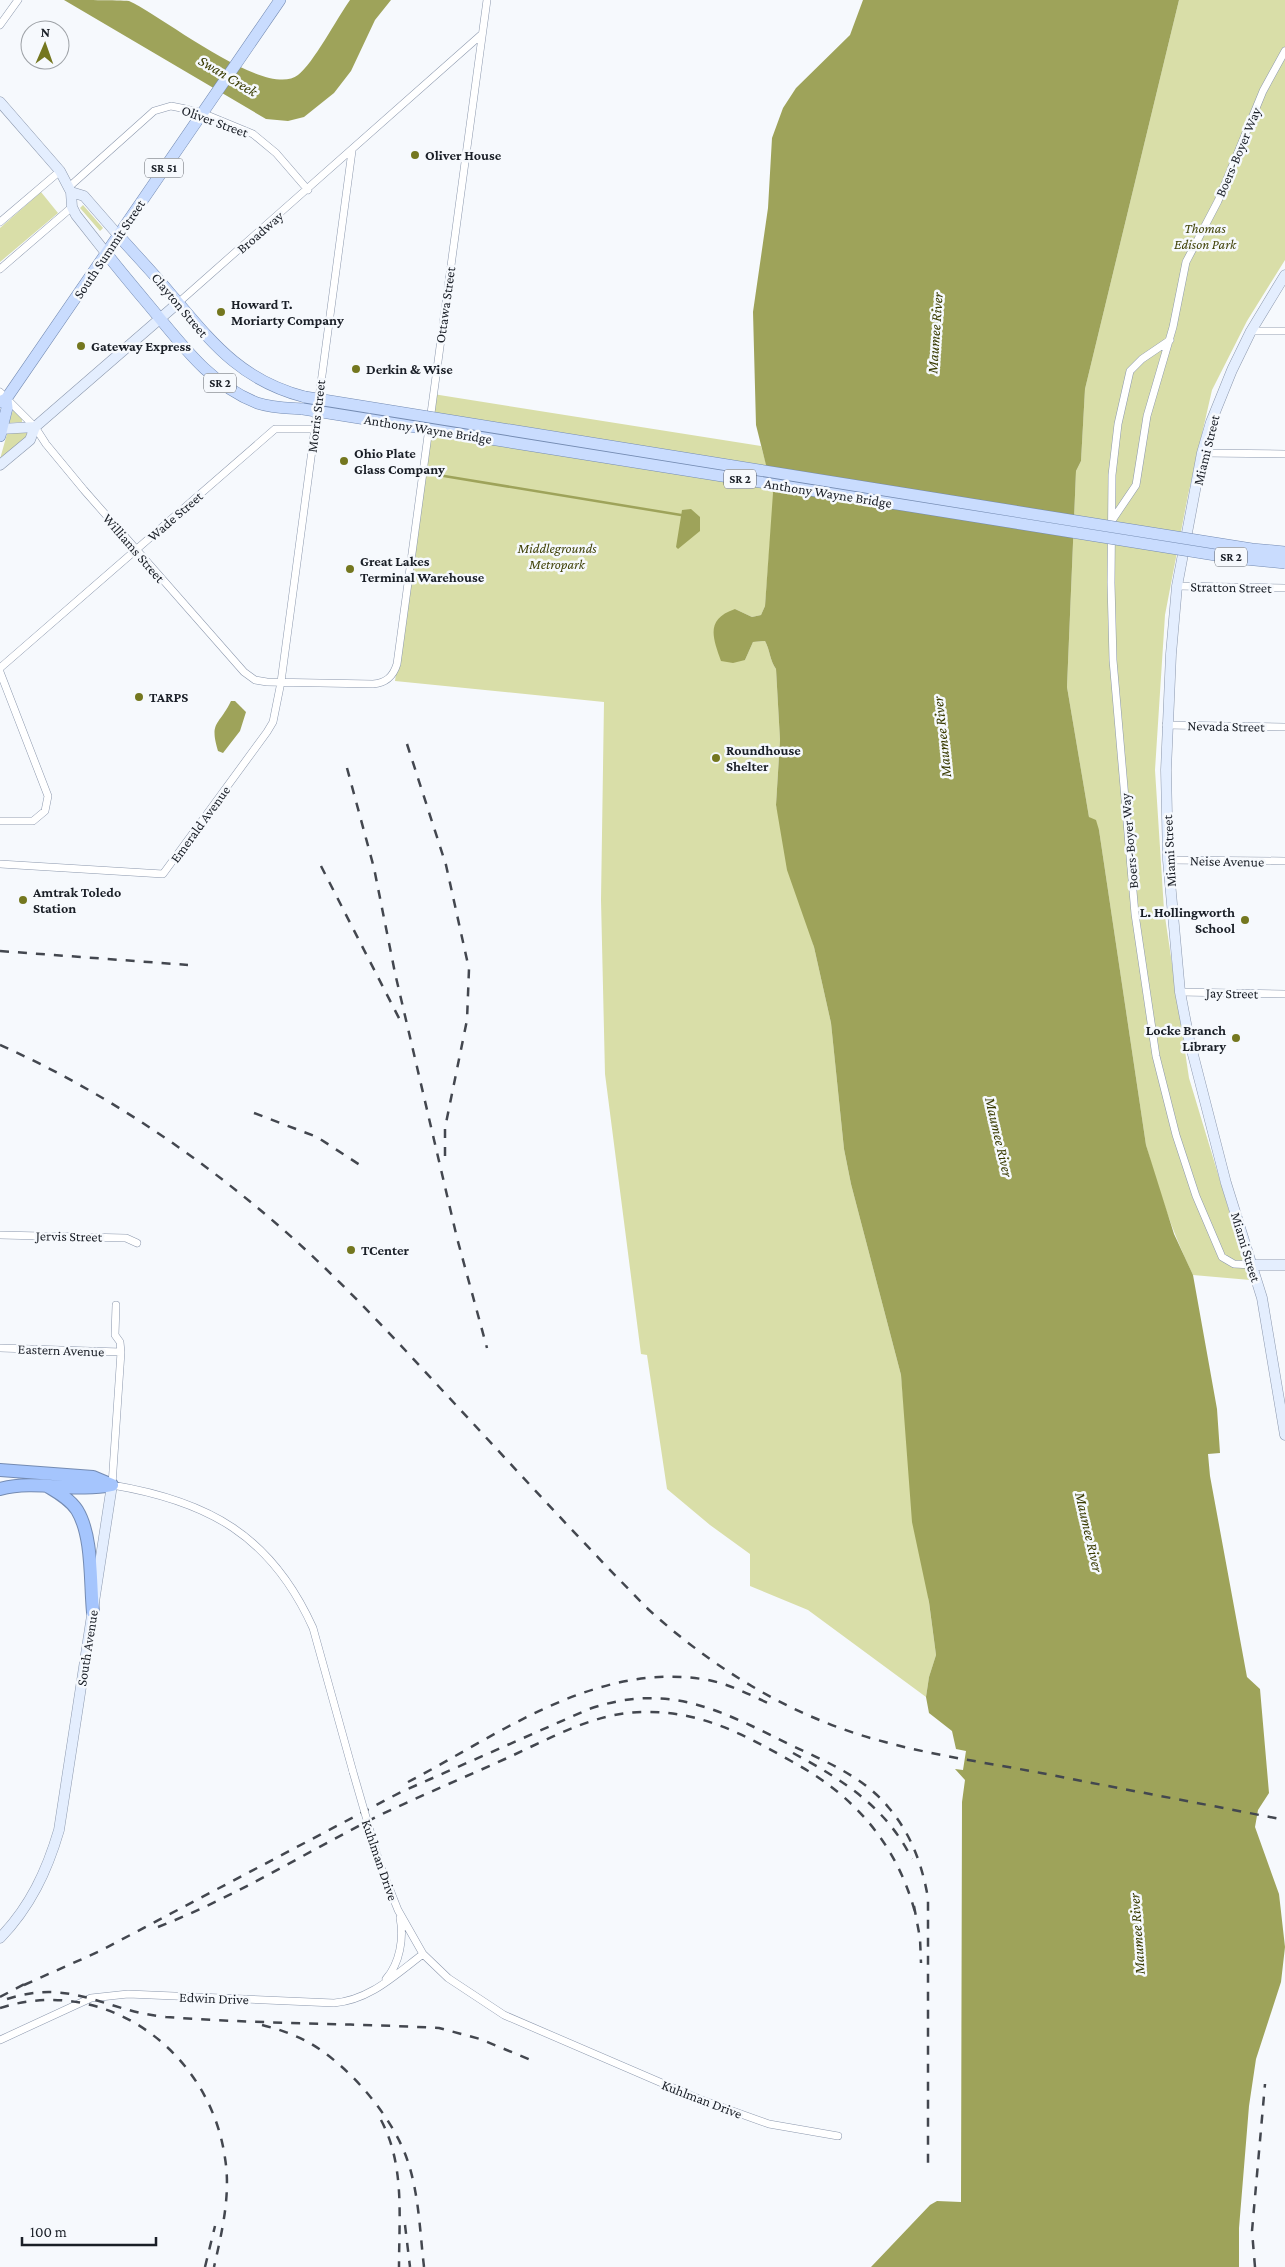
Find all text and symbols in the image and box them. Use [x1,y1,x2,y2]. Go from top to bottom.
north arrow [20,20,70,70]
text: N [40,24,51,40]
water label: Swan Creek [196,52,261,101]
street label: Oliver Street [180,102,251,141]
street label: Boers-Boyer Way [1212,104,1264,199]
place label: Oliver House [425,147,502,163]
marker: Oliver House [409,149,421,161]
road number: SR 51 [145,158,183,178]
street label: South Summit Street [70,196,148,302]
street label: Broadway [234,207,287,256]
park label: Thomas Edison Park [1174,220,1237,252]
street label: Ottawa Street [432,265,458,344]
street label: Clayton Street [148,269,212,341]
water label: Maumee River [924,291,946,375]
place label: Howard T. Moriarty Company [231,296,344,328]
marker: Howard T. Moriarty Company [215,306,227,318]
place label: Gateway Express [91,338,191,354]
marker: Gateway Express [75,340,87,352]
place label: Derkin & Wise [366,361,453,377]
marker: Derkin & Wise [350,363,362,375]
road number: SR 2 [204,373,236,392]
street label: Morris Street [304,378,328,453]
street label: Anthony Wayne Bridge [363,411,493,447]
street label: Miami Street [1190,413,1223,487]
place label: Ohio Plate Glass Company [354,445,445,477]
marker: Ohio Plate Glass Company [338,455,350,467]
road number: SR 2 [724,469,756,488]
street label: Anthony Wayne Bridge [763,475,893,511]
street label: Wade Street [144,488,206,544]
street label: Williams Street [100,510,168,586]
park label: Middlegrounds Metropark [516,540,597,572]
road number: SR 2 [1215,548,1247,566]
place label: Great Lakes Terminal Warehouse [360,553,485,585]
marker: Great Lakes Terminal Warehouse [344,563,356,575]
street label: Stratton Street [1190,578,1272,596]
place label: TARPS [149,689,188,705]
marker: TARPS [133,691,145,703]
water label: Maumee River [930,695,954,779]
street label: Nevada Street [1187,717,1265,735]
place label: Roundhouse Shelter [726,742,801,774]
marker: Roundhouse Shelter [710,752,722,764]
street label: Emerald Avenue [167,782,233,866]
street label: Boers-Boyer Way [1117,792,1141,890]
street label: Miami Street [1159,814,1179,887]
street label: Neise Avenue [1190,852,1264,870]
place label: Amtrak Toledo Station [32,884,121,916]
marker: Amtrak Toledo Station [17,894,29,906]
place label: L. Hollingworth School [1140,904,1235,936]
marker: L. Hollingworth School [1239,914,1251,926]
street label: Jay Street [1204,985,1259,1001]
place label: Locke Branch Library [1146,1022,1226,1054]
marker: Locke Branch Library [1230,1032,1242,1044]
water label: Maumee River [982,1094,1016,1179]
street label: Miami Street [1228,1210,1264,1284]
street label: Jervis Street [34,1227,103,1245]
place label: TCenter [361,1242,409,1258]
marker: TCenter [345,1244,357,1256]
street label: Eastern Avenue [17,1340,105,1360]
water label: Maumee River [1072,1489,1106,1574]
street label: South Avenue [73,1609,101,1687]
street label: Kuhlman Drive [359,1817,401,1903]
water label: Maumee River [1126,1892,1148,1976]
street label: Edwin Drive [179,1989,249,2007]
street label: Kuhlman Drive [660,2076,744,2122]
scale bar [22,2214,156,2246]
text: 100 m [30,2224,67,2240]

